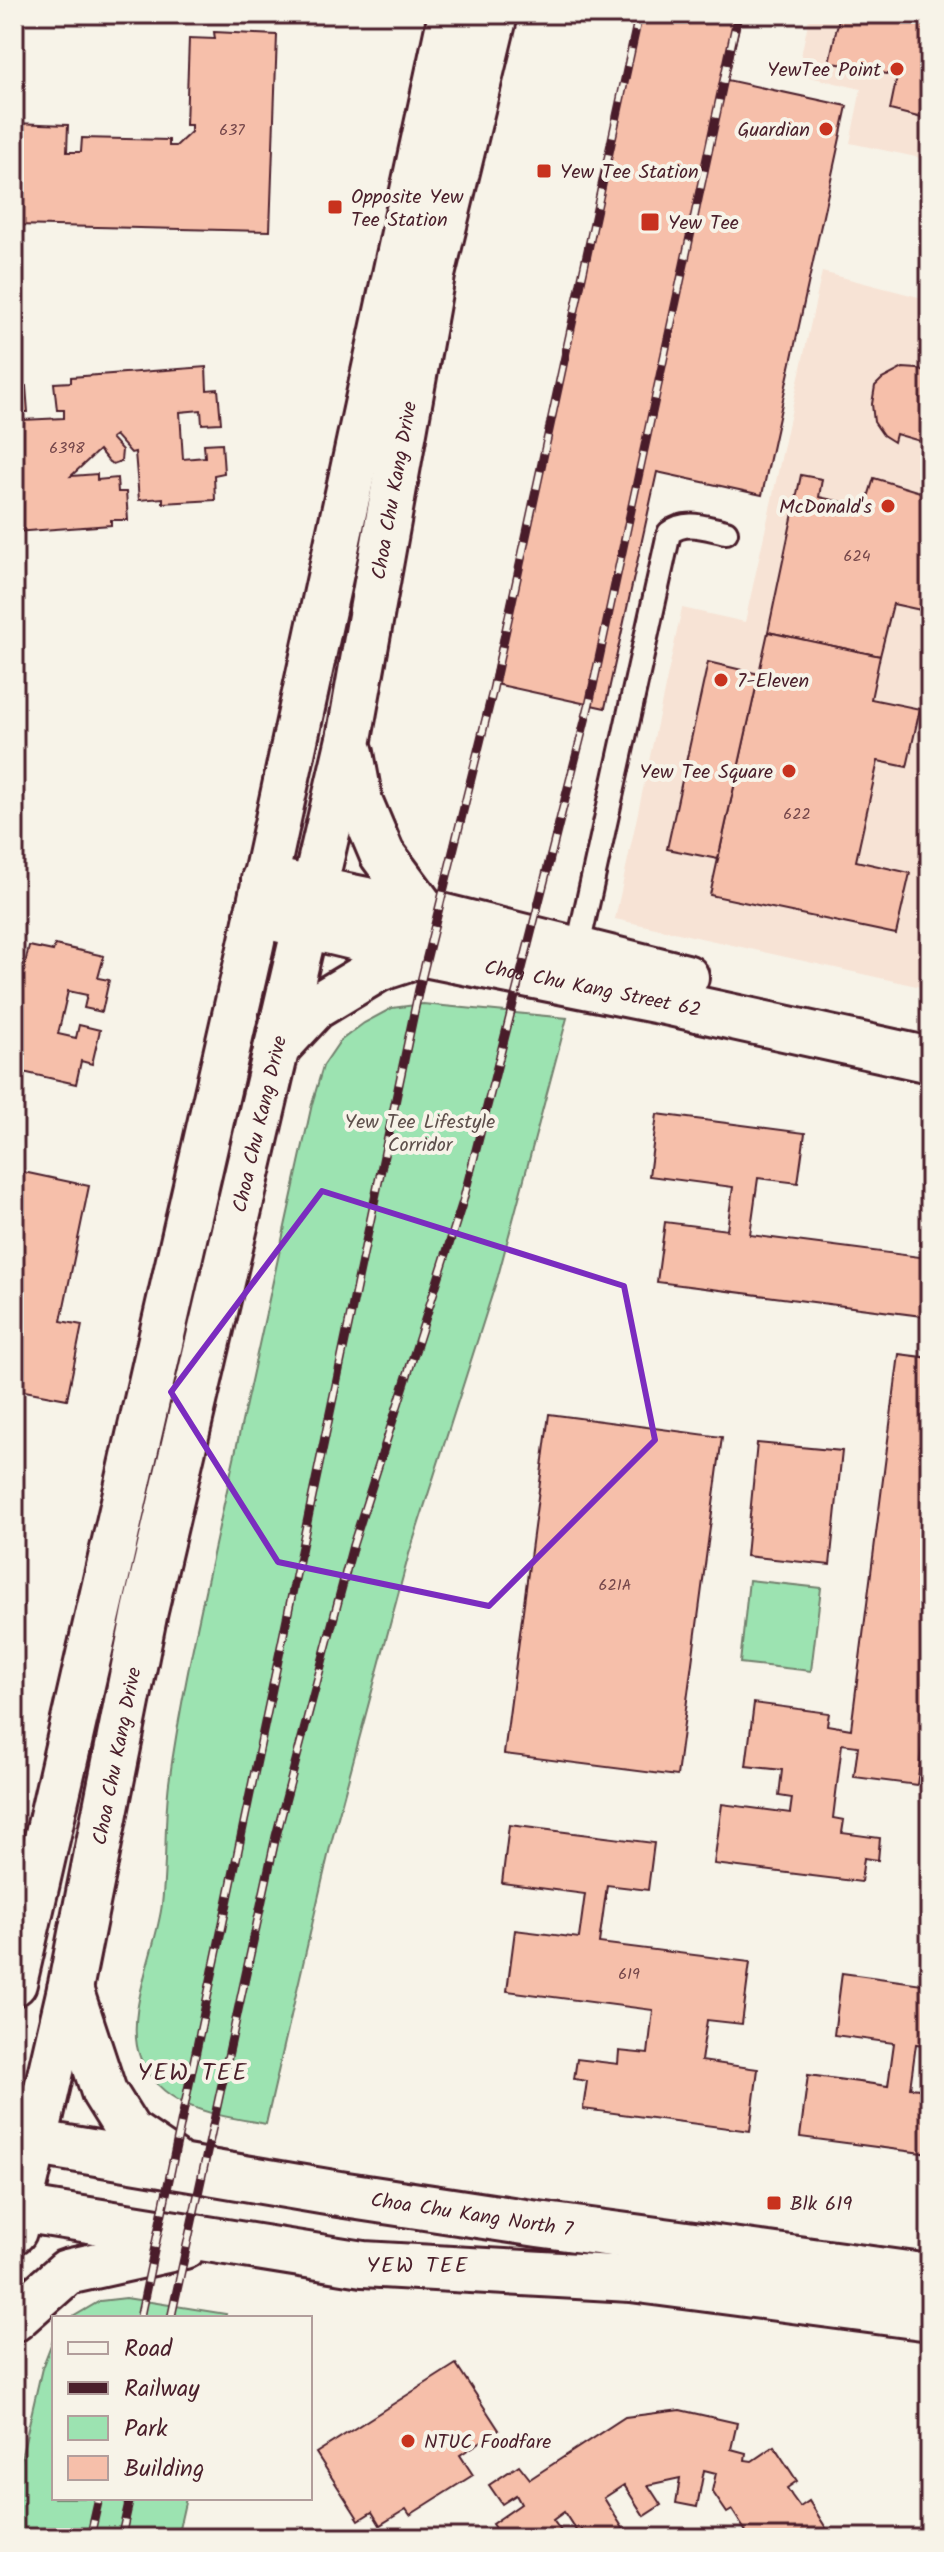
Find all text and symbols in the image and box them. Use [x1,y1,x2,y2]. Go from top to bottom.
place label: YewTee Point [767,55,881,87]
marker: YewTee Point [888,60,906,78]
place label: Guardian [737,115,810,147]
house number: 637 [219,118,245,143]
marker: Guardian [817,120,835,138]
place label: Yew Tee Station [560,157,699,189]
marker: Yew Tee Station [535,162,553,180]
place label: Opposite Yew Tee Station [351,182,464,237]
marker: Opposite Yew Tee Station [326,198,344,216]
place label: Yew Tee [668,208,739,240]
marker: Yew Tee [639,211,661,233]
street label: Choa Chu Kang Drive [364,399,427,582]
house number: 6398 [49,436,85,461]
place label: McDonald's [779,492,872,524]
marker: McDonald's [879,497,897,515]
house number: 624 [843,544,871,569]
place label: 7-Eleven [737,666,809,698]
marker: 7-Eleven [712,671,730,689]
place label: Yew Tee Square [640,757,773,789]
marker: Yew Tee Square [780,762,798,780]
house number: 622 [783,802,811,827]
street label: Choa Chu Kang Street 62 [481,952,704,1027]
street label: Choa Chu Kang Drive [225,1033,297,1216]
park label: Yew Tee Lifestyle Corridor [345,1107,495,1162]
house number: 621A [599,1573,632,1598]
street label: Choa Chu Kang Drive [85,1665,151,1848]
house number: 619 [618,1962,640,1987]
district label: YEW TEE [137,2054,249,2093]
street label: Choa Chu Kang North 7 [368,2185,575,2247]
place label: Blk 619 [790,2189,852,2221]
marker: Blk 619 [765,2194,783,2212]
district label: YEW TEE [366,2249,470,2284]
legend [52,2316,312,2500]
text: Road [124,2330,173,2369]
text: Railway [124,2370,200,2409]
text: Park [124,2410,168,2449]
place label: NTUC Foodfare [424,2427,551,2459]
marker: NTUC Foodfare [399,2432,417,2450]
text: Building [124,2450,204,2489]

